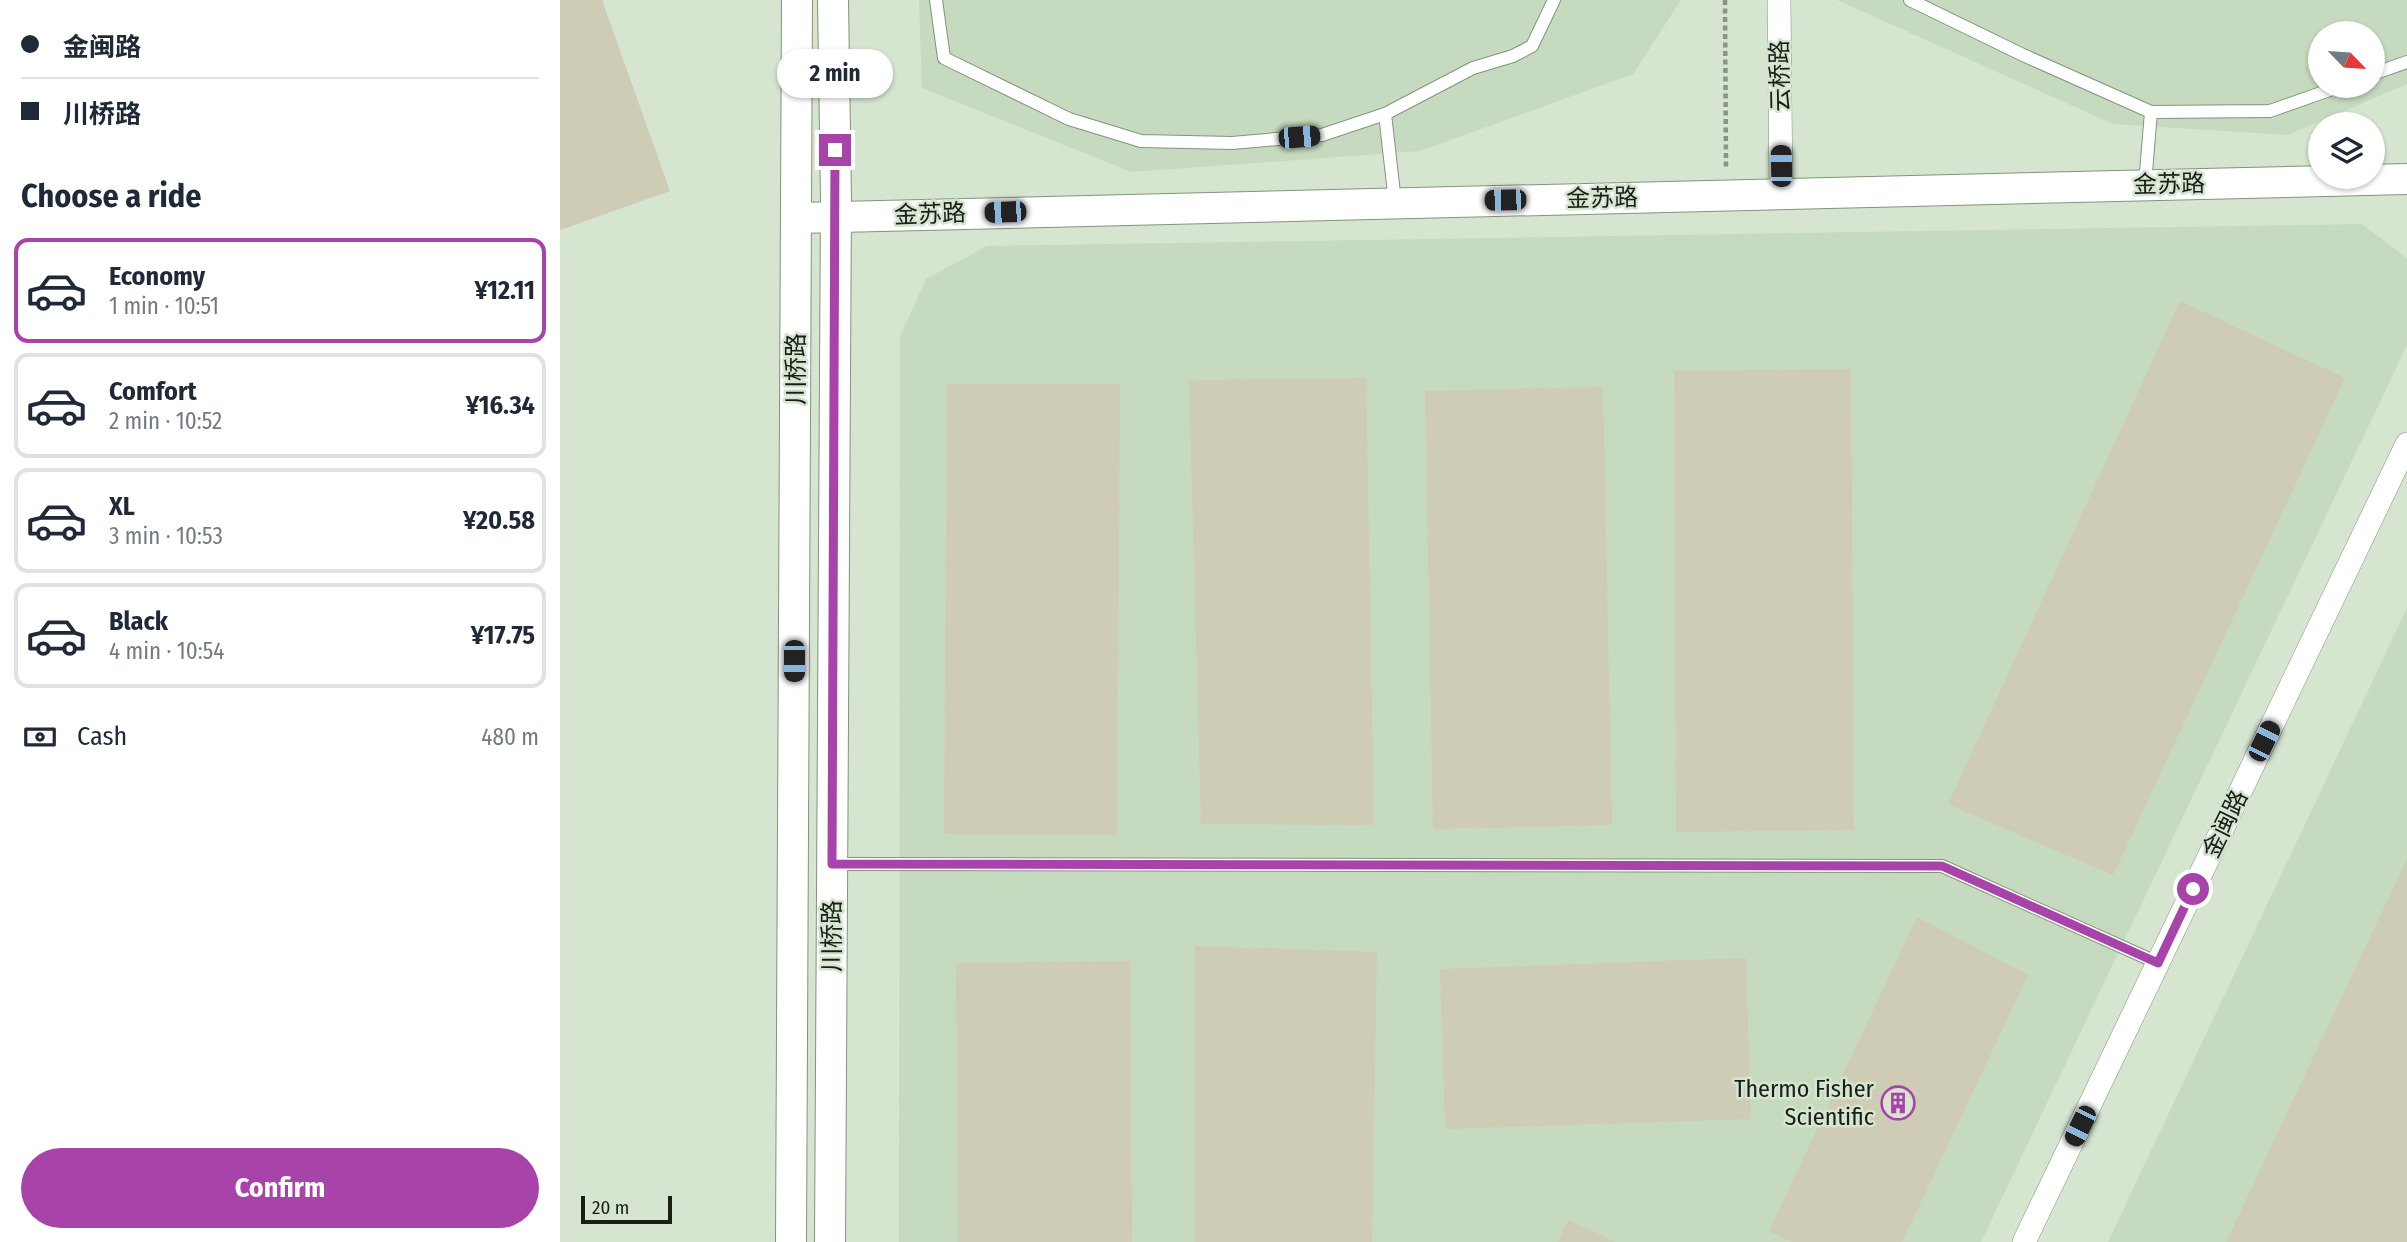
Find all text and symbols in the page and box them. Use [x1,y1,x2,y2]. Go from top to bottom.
north arrow [2308,21,2385,98]
map controls [2308,21,2385,189]
text: 金闽路 [63,32,141,63]
street label: 云桥路 [1765,40,1795,112]
callout: 2 min [777,48,893,97]
text: 2 min [810,59,861,87]
text: 川桥路 [63,99,141,130]
button: layers [2308,112,2385,189]
car [1278,125,1321,149]
route end [819,134,851,166]
car [1771,145,1792,187]
street label: 金苏路 [2133,169,2205,199]
text: Choose a ride [21,177,202,215]
street label: 金苏路 [1566,183,1638,213]
car [1484,189,1527,211]
street label: 金苏路 [894,199,966,229]
car [984,201,1027,223]
icon: car [25,259,88,322]
text: Economy [109,261,205,292]
text: ¥12.11 [474,275,535,306]
text: 1 min · 10:51 [109,292,219,320]
street label: 川桥路 [782,333,810,405]
icon: car [25,374,88,437]
text: Comfort [109,376,197,407]
text: ¥16.34 [466,390,535,421]
text: 2 min · 10:52 [109,407,222,435]
icon: car [25,489,88,552]
text: XL [109,491,135,522]
text: ¥20.58 [463,505,535,536]
text: 3 min · 10:53 [109,522,223,550]
icon: car [25,604,88,667]
text: Black [109,606,168,637]
text: ¥17.75 [471,620,535,651]
text: 4 min · 10:54 [109,637,224,665]
car [784,640,805,682]
icon: cash [21,718,59,756]
car [2246,718,2283,764]
text: Cash [77,721,127,752]
text: 480 m [481,723,539,751]
street label: 金闽路 [2197,786,2253,862]
route start [2177,873,2209,905]
street label: 川桥路 [818,900,846,972]
place label: Thermo Fisher Scientific [1734,1075,1875,1131]
building icon: Thermo Fisher Scientific [1879,1084,1917,1122]
car [2062,1103,2099,1149]
button: Confirm [21,1148,539,1228]
scale bar [581,1193,672,1225]
text: 20 m [592,1196,629,1219]

